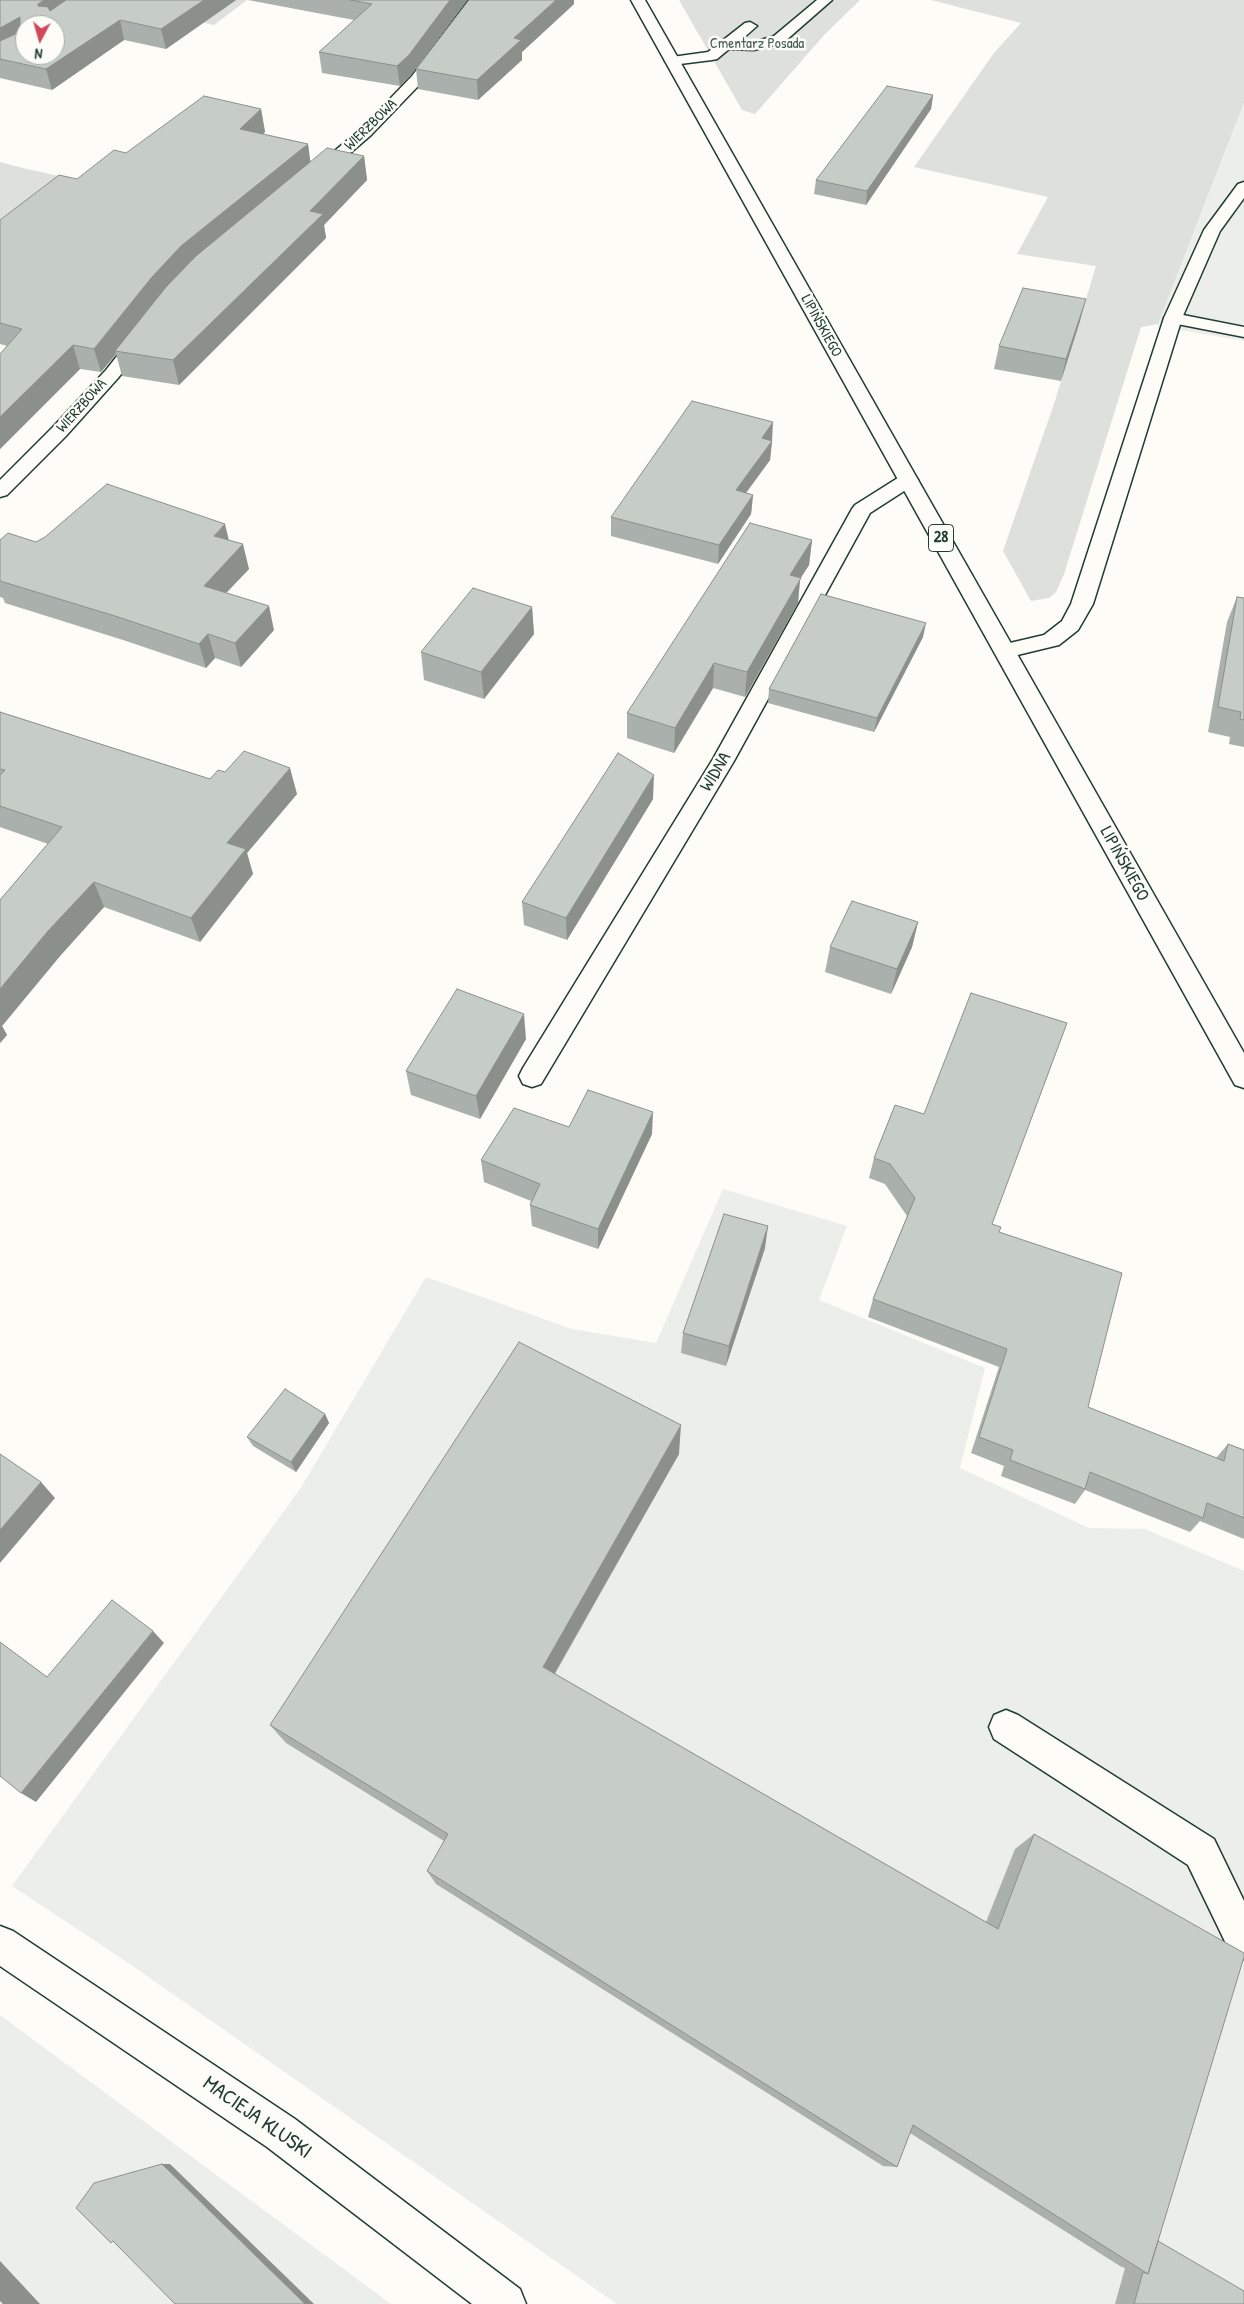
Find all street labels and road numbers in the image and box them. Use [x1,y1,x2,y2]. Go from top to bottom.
street label: WIERZBOWA [341,95,401,155]
street label: LIPIŃSKIEGO [797,292,845,360]
street label: WIERZBOWA [53,375,111,437]
road number: 28 [928,524,954,552]
street label: WIDNA [696,748,736,796]
street label: LIPIŃSKIEGO [1095,823,1153,905]
street label: MACIEJA KLUSKI [198,2071,316,2165]

